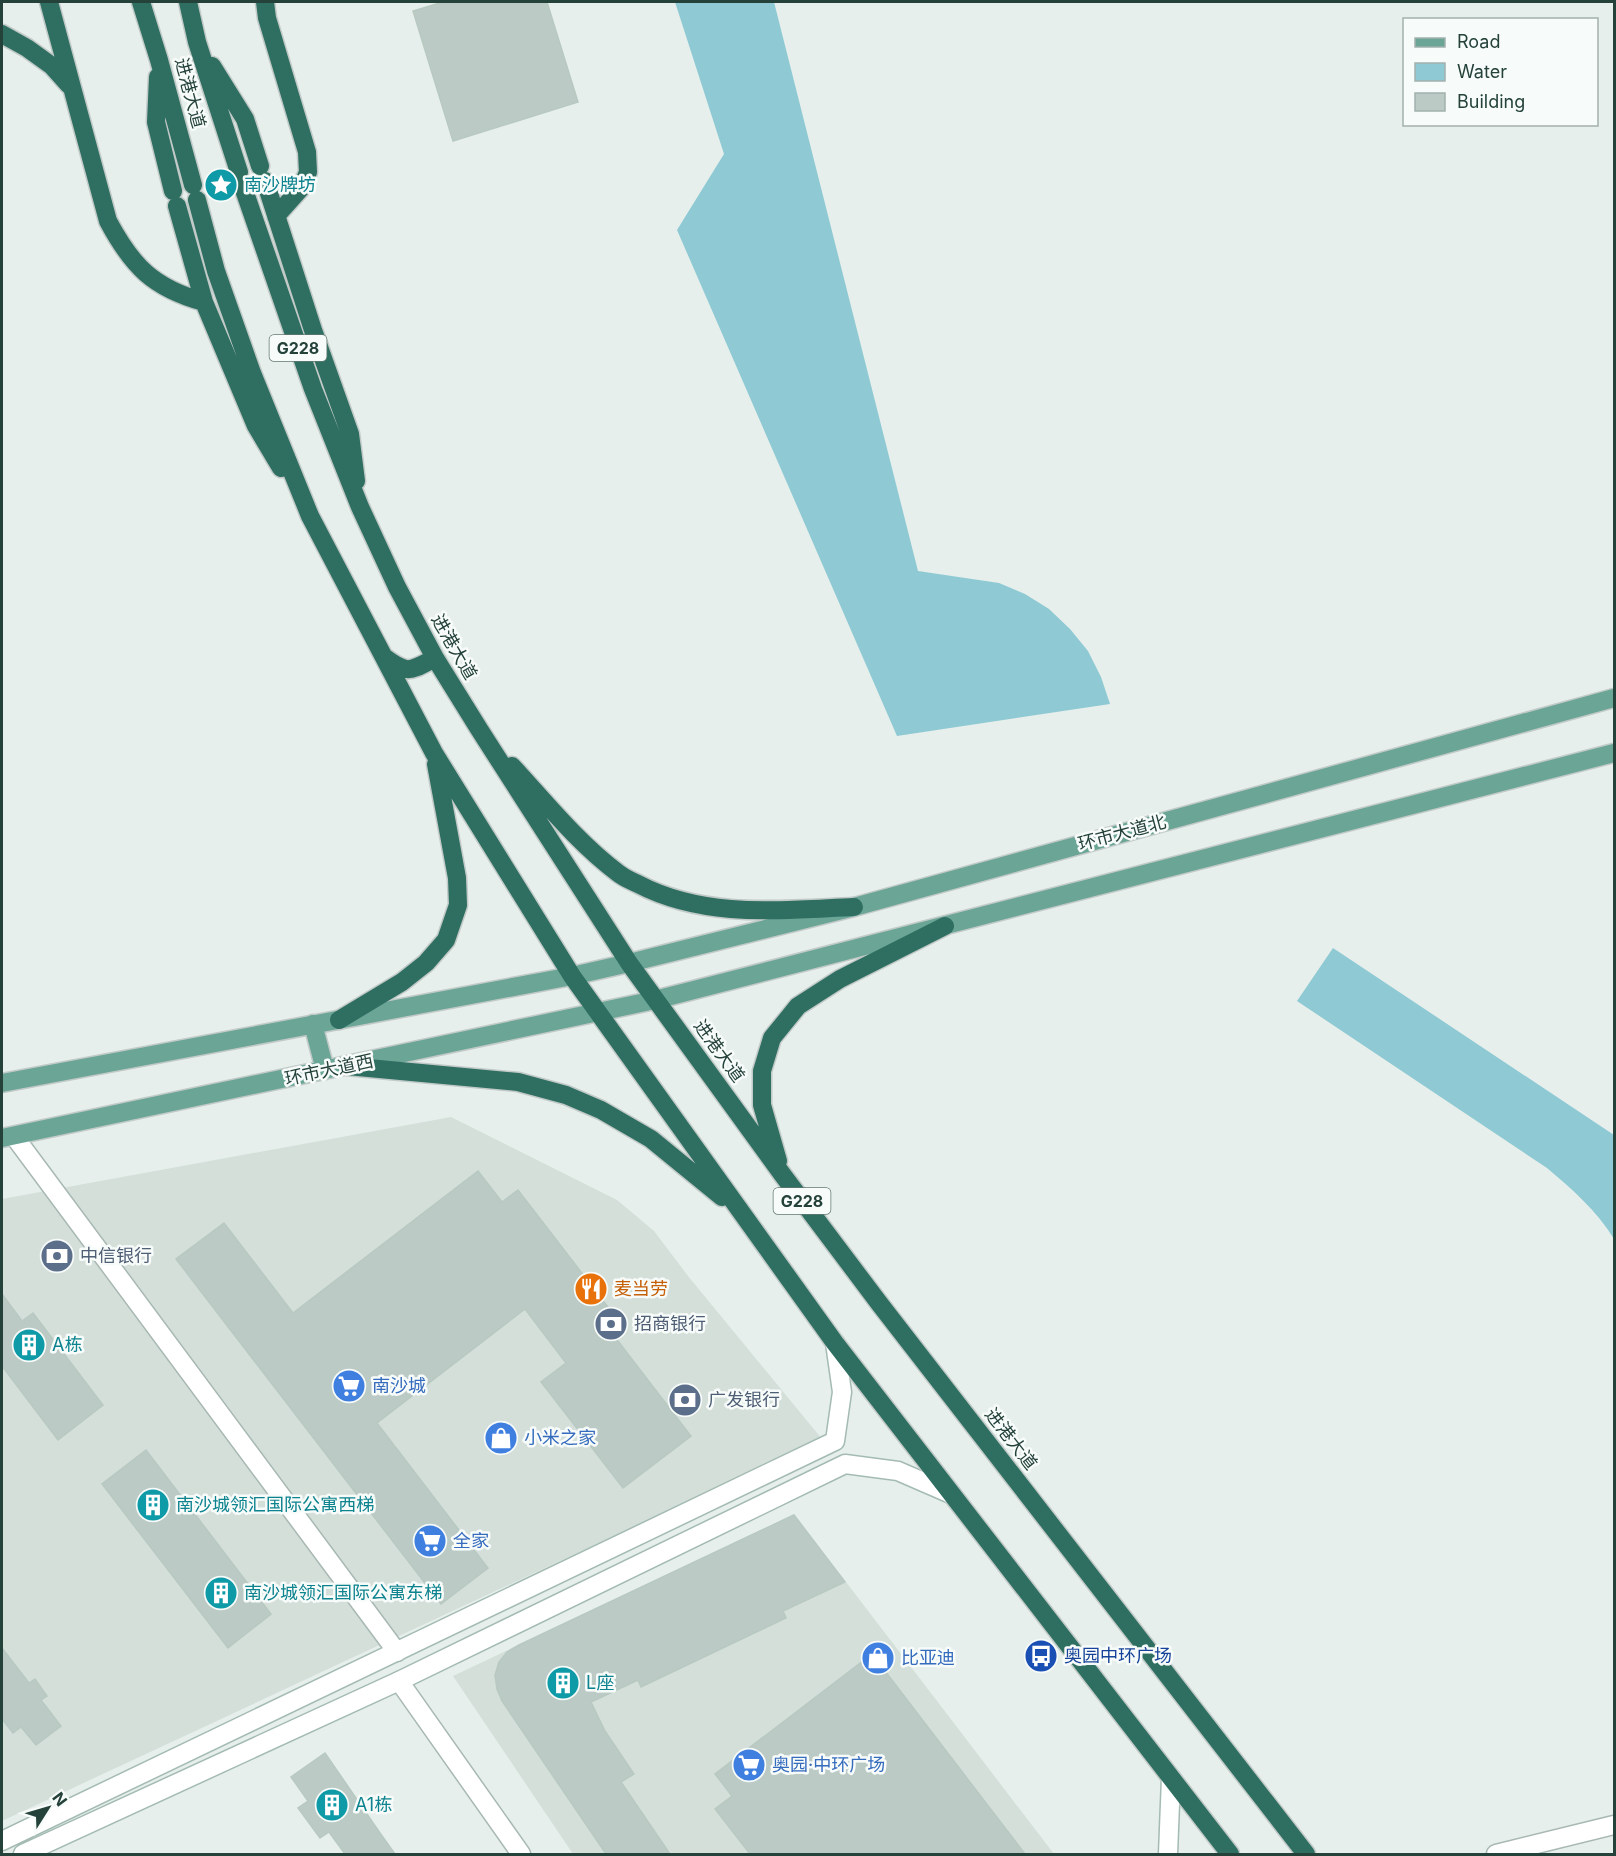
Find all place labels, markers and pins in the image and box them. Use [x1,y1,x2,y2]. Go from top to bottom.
place icon: 南沙牌坊 [203,167,239,203]
place label: 南沙牌坊 [244,174,316,195]
bank icon: 中信银行 [39,1238,75,1274]
place label: 中信银行 [80,1245,152,1266]
restaurant icon: 麦当劳 [573,1271,609,1307]
place label: 麦当劳 [614,1278,668,1299]
bank icon: 招商银行 [593,1306,629,1342]
place label: 招商银行 [634,1313,706,1334]
building icon: A栋 [11,1327,47,1363]
place label: A栋 [52,1334,82,1355]
supermarket icon: 南沙城 [331,1368,367,1404]
place label: 南沙城 [372,1375,426,1396]
bank icon: 广发银行 [667,1382,703,1418]
place label: 广发银行 [708,1389,780,1410]
shop icon: 小米之家 [483,1420,519,1456]
place label: 小米之家 [524,1427,596,1448]
building icon: 南沙城领汇国际公寓西梯 [135,1487,171,1523]
place label: 南沙城领汇国际公寓西梯 [176,1494,374,1515]
supermarket icon: 全家 [412,1523,448,1559]
place label: 全家 [453,1530,489,1551]
building icon: 南沙城领汇国际公寓东梯 [203,1575,239,1611]
place label: 南沙城领汇国际公寓东梯 [244,1582,442,1603]
bus stop icon: 奥园中环广场 [1023,1638,1059,1674]
shop icon: 比亚迪 [860,1640,896,1676]
place label: 奥园中环广场 [1064,1645,1172,1666]
place label: 比亚迪 [901,1647,955,1668]
building icon: L座 [545,1665,581,1701]
place label: L座 [586,1672,614,1693]
supermarket icon: 奥园·中环广场 [731,1747,767,1783]
place label: 奥园·中环广场 [772,1754,885,1775]
building icon: A1栋 [314,1787,350,1823]
place label: A1栋 [355,1794,392,1815]

